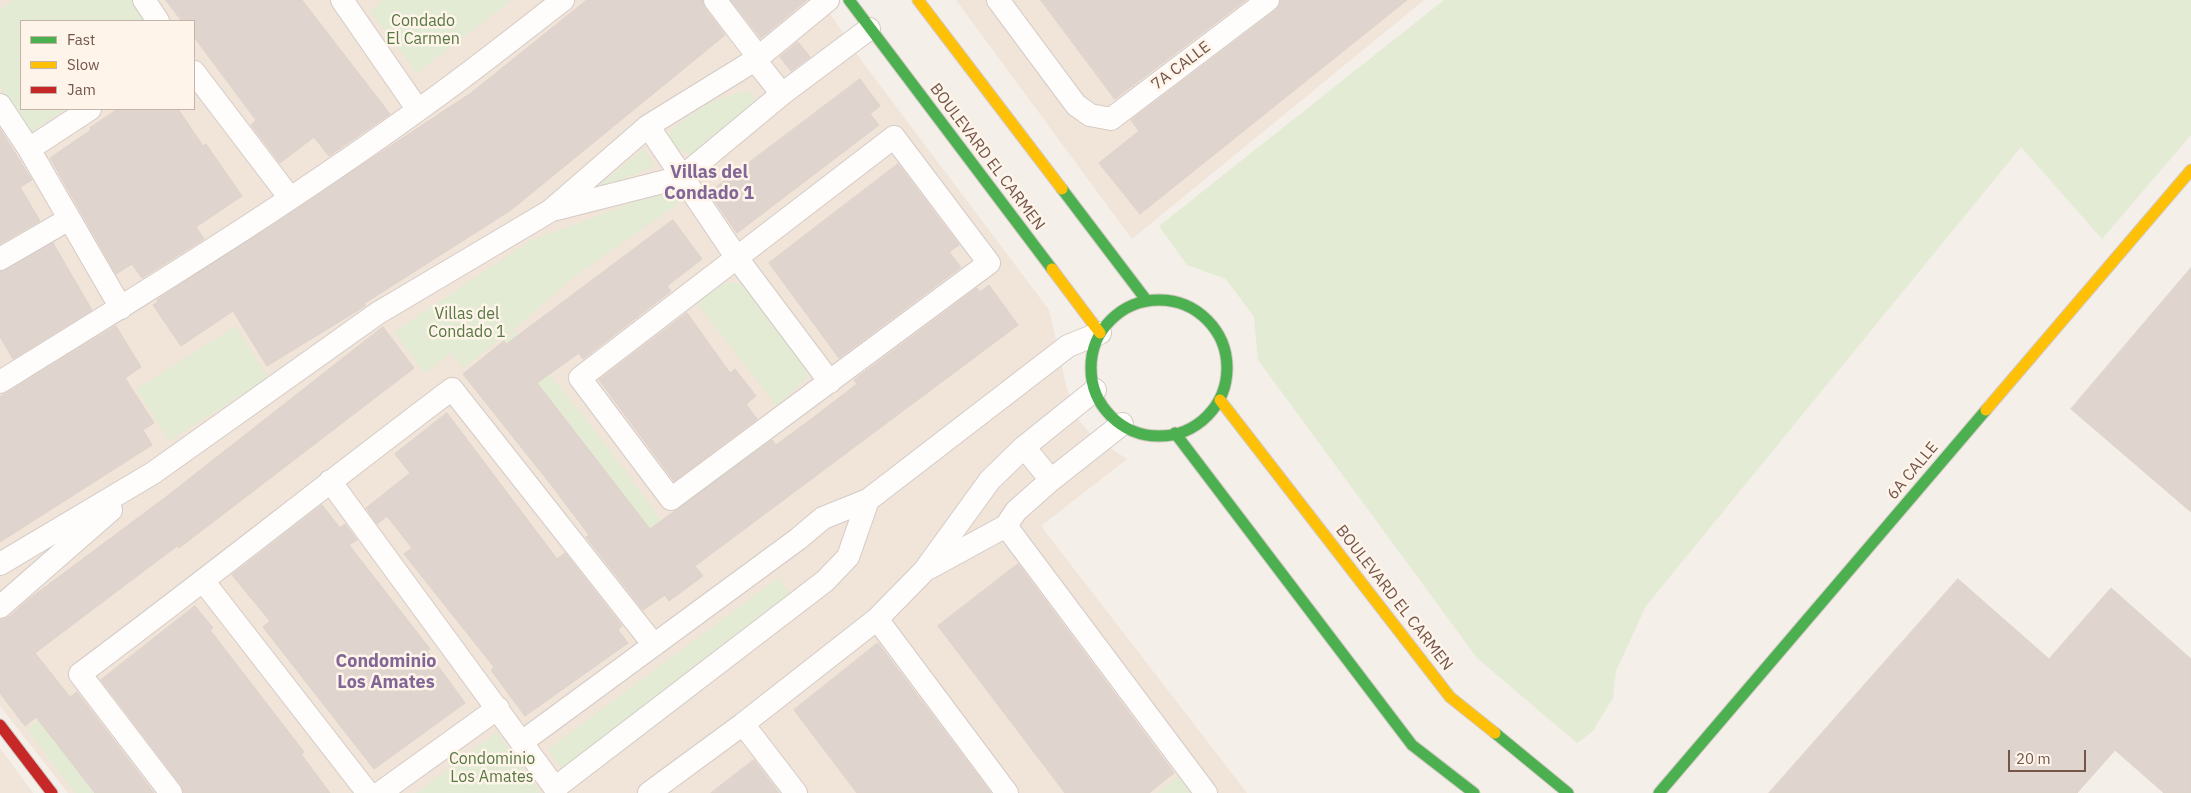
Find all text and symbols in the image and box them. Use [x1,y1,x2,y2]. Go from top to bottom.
park label: Condado El Carmen [386,11,460,49]
legend [20,20,195,110]
text: Fast [67,30,95,49]
street label: 7A CALLE [1148,38,1214,94]
text: Slow [67,55,100,74]
text: Jam [67,80,96,99]
street label: BOULEVARD EL CARMEN [925,80,1049,234]
district label: Villas del Condado 1 [664,162,754,204]
park label: Villas del Condado 1 [428,304,506,342]
street label: 6A CALLE [1883,438,1943,504]
street label: BOULEVARD EL CARMEN [1331,522,1457,674]
district label: Condominio Los Amates [336,651,436,694]
scale bar [2011,740,2088,772]
park label: Condominio Los Amates [449,749,535,787]
text: 20 m [2016,749,2051,768]

